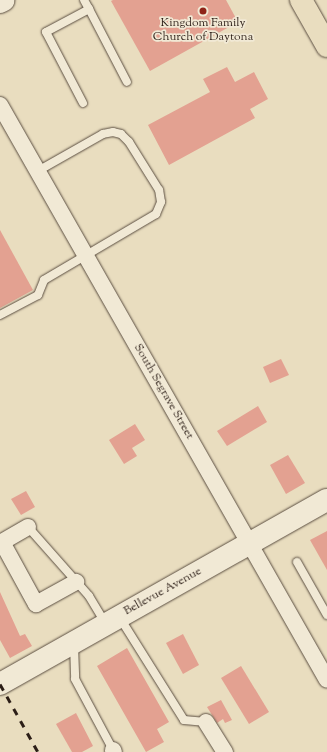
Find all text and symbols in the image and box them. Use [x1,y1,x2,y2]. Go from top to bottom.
marker: Kingdom Family Church of Daytona [198,6,208,16]
place label: Kingdom Family Church of Daytona [153,17,253,45]
street label: South Segrave Street [130,342,196,442]
street label: Bellevue Avenue [122,565,204,619]

